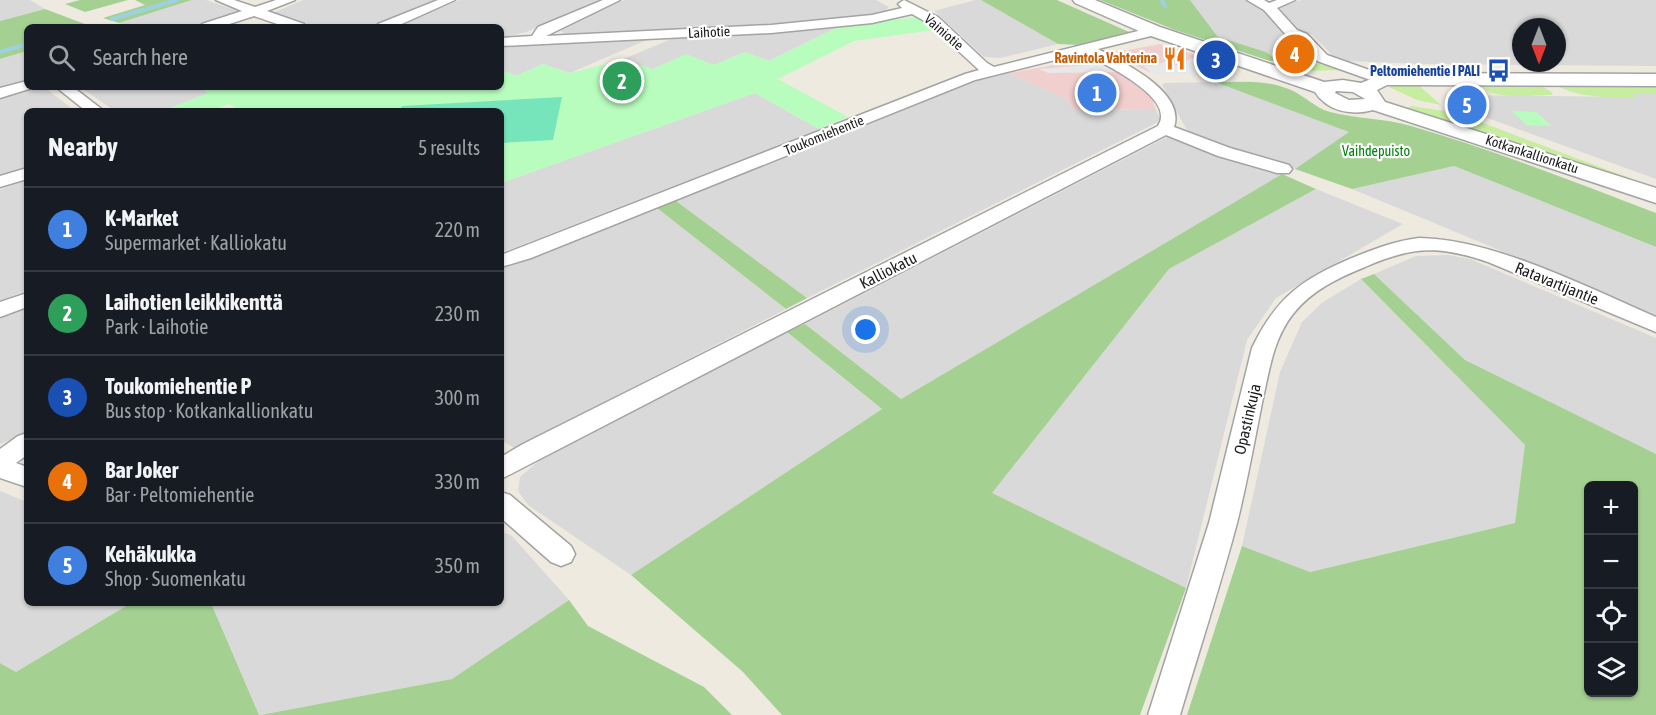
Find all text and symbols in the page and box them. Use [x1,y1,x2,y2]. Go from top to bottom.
street label: Vainiotie [921,11,967,53]
north arrow [1512,18,1566,72]
street label: Laihotie [688,23,730,41]
search box [24,24,504,90]
pin: 4 [1276,32,1314,76]
pin: 3 [1196,38,1236,82]
icon: search [45,41,78,74]
text: Search here [93,44,188,70]
restaurant icon: Ravintola Vahterina [1162,45,1188,71]
place label: Ravintola Vahterina [1054,50,1157,66]
pin: 2 [602,58,642,104]
bus stop icon: Peltomiehentie I PALI [1485,58,1511,84]
place label: Peltomiehentie I PALI [1370,63,1480,79]
pin: 1 [1078,70,1116,116]
pin: 5 [1448,82,1486,128]
street label: Toukomiehentie [782,112,866,158]
street label: Kotkankallionkatu [1483,131,1581,177]
text: Nearby [48,132,118,162]
text: 5 results [418,136,480,159]
park label: Vaihdepuisto [1342,143,1410,159]
text: K-Market [105,205,178,231]
text: 1 [63,218,72,241]
text: 220 m [435,218,480,241]
text: Supermarket · Kalliokatu [105,231,287,254]
street label: Kalliokatu [857,248,919,292]
street label: Ratavartijantie [1512,258,1601,309]
text: Laihotien leikkikenttä [105,289,283,315]
text: 2 [63,302,72,325]
text: 230 m [435,302,480,325]
text: Park · Laihotie [105,315,208,338]
your location [851,315,880,344]
text: Toukomiehentie P [105,373,251,399]
street label: Opastinkuja [1230,382,1265,456]
text: 3 [63,386,72,409]
text: 300 m [435,386,480,409]
text: Bus stop · Kotkankallionkatu [105,399,313,422]
text: Bar Joker [105,457,178,483]
text: 4 [63,470,72,493]
text: 330 m [435,470,480,493]
map controls [1584,481,1638,697]
button: + [1584,481,1638,535]
text: Bar · Peltomiehentie [105,483,254,506]
button: − [1584,535,1638,589]
text: Kehäkukka [105,541,196,567]
text: 5 [63,554,72,577]
text: 350 m [435,554,480,577]
text: Shop · Suomenkatu [105,567,246,590]
button: locate [1584,589,1638,643]
button: layers [1584,643,1638,697]

